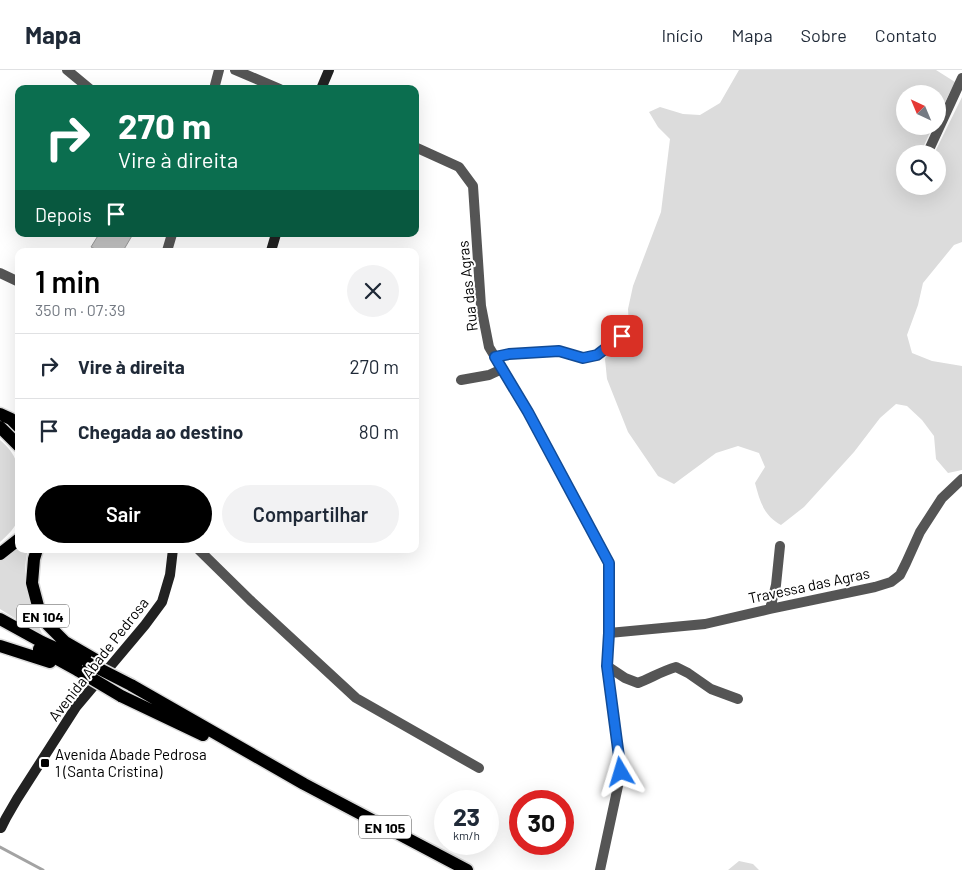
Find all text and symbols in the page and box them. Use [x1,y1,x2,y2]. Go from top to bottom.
text: Mapa [25,20,81,49]
text: Início [661,24,703,46]
text: Mapa [731,24,773,46]
text: Sobre [801,24,847,46]
text: Contato [875,24,937,46]
north arrow [896,85,946,135]
map controls [896,85,946,195]
text: 270 m [118,104,211,146]
icon: right [35,105,100,170]
button: search [896,145,946,195]
text: Vire à direita [118,146,238,172]
icon: arrive [102,200,130,228]
text: Depois [35,203,92,226]
street label: Rua das Agras [453,240,481,332]
text: 1 min [35,263,100,299]
button: close [347,265,399,317]
text: 350 m · 07:39 [35,300,125,319]
pin [601,315,643,357]
icon: arrive [608,322,636,350]
icon: right [35,352,63,380]
text: Vire à direita [78,355,185,378]
text: 270 m [350,355,399,378]
icon: arrive [35,417,63,445]
text: Chegada ao destino [78,420,243,443]
text: 80 m [359,420,399,443]
button: Sair [35,485,212,543]
button: Compartilhar [222,485,399,543]
street label: Travessa das Agras [747,563,871,607]
street label: Avenida Abade Pedrosa [44,594,152,724]
road number: EN 104 [17,604,69,628]
place label: Avenida Abade Pedrosa 1 (Santa Cristina) [55,745,207,780]
position arrow [594,745,646,797]
marker: Avenida Abade Pedrosa 1 (Santa Cristina) [39,757,51,769]
speed limit sign: 30 [509,790,574,855]
text: 23 [453,801,480,831]
road number: EN 105 [359,816,411,839]
text: km/h [453,828,480,842]

